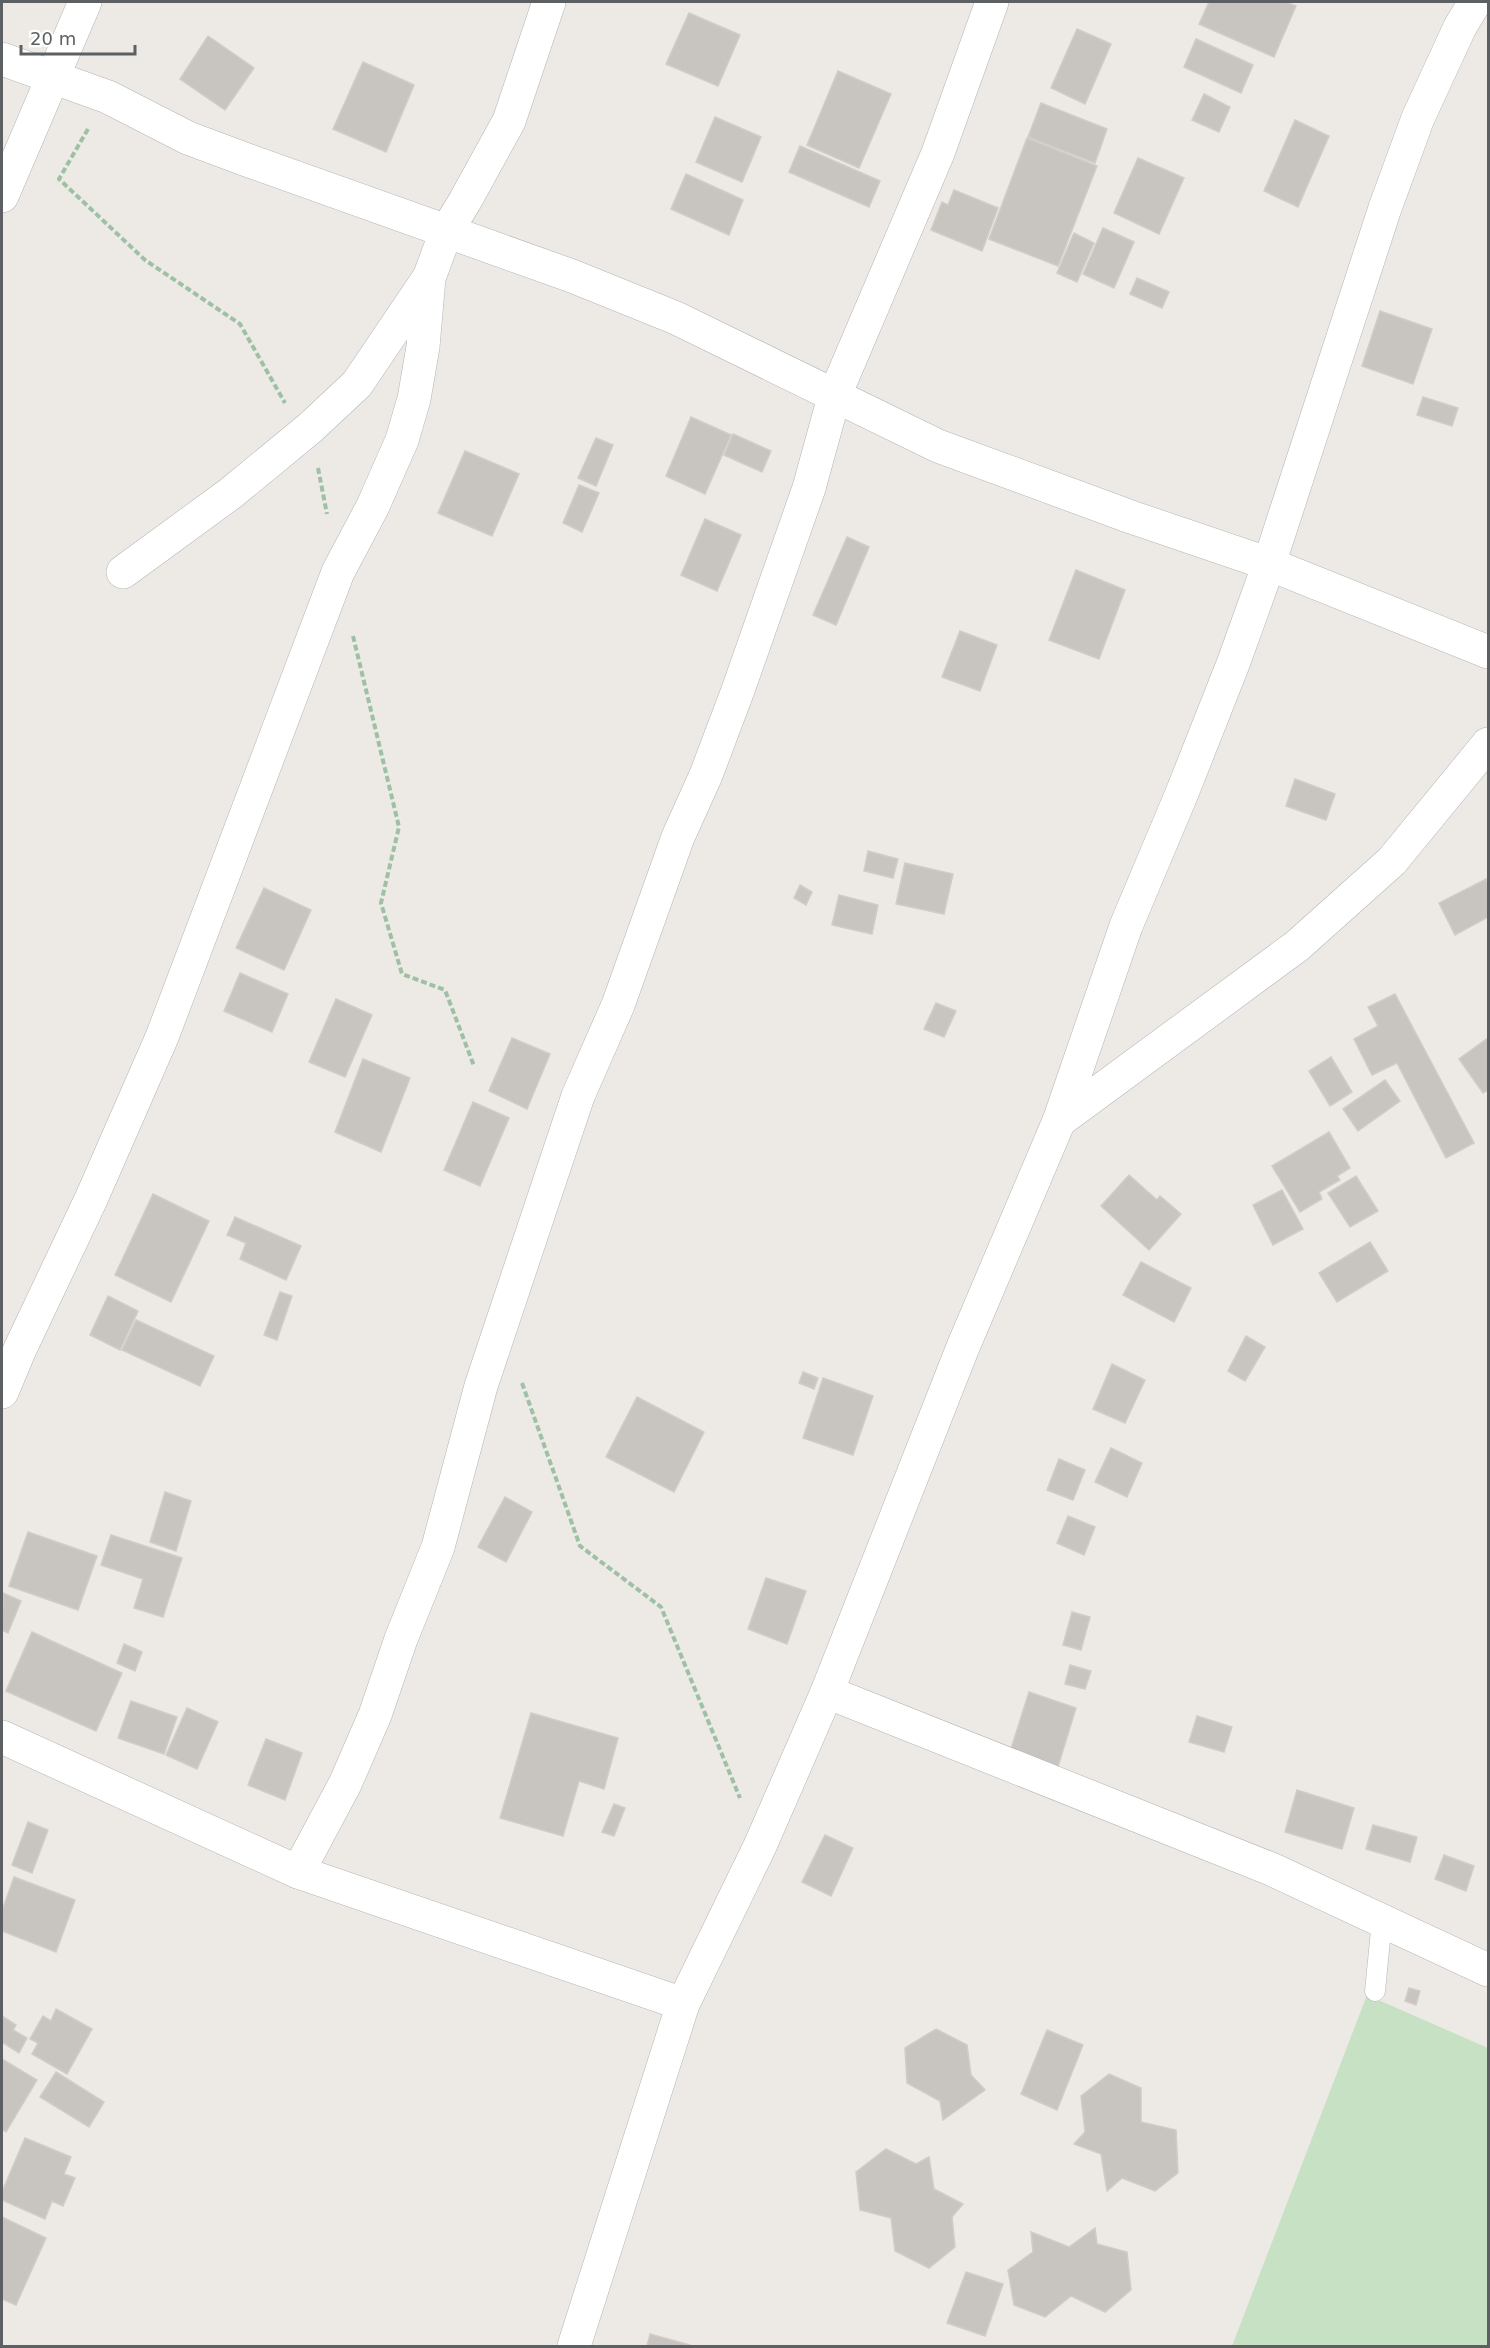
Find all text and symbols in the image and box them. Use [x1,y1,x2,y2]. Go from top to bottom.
scale bar [21,18,135,56]
text: 20 m [30,28,76,49]

